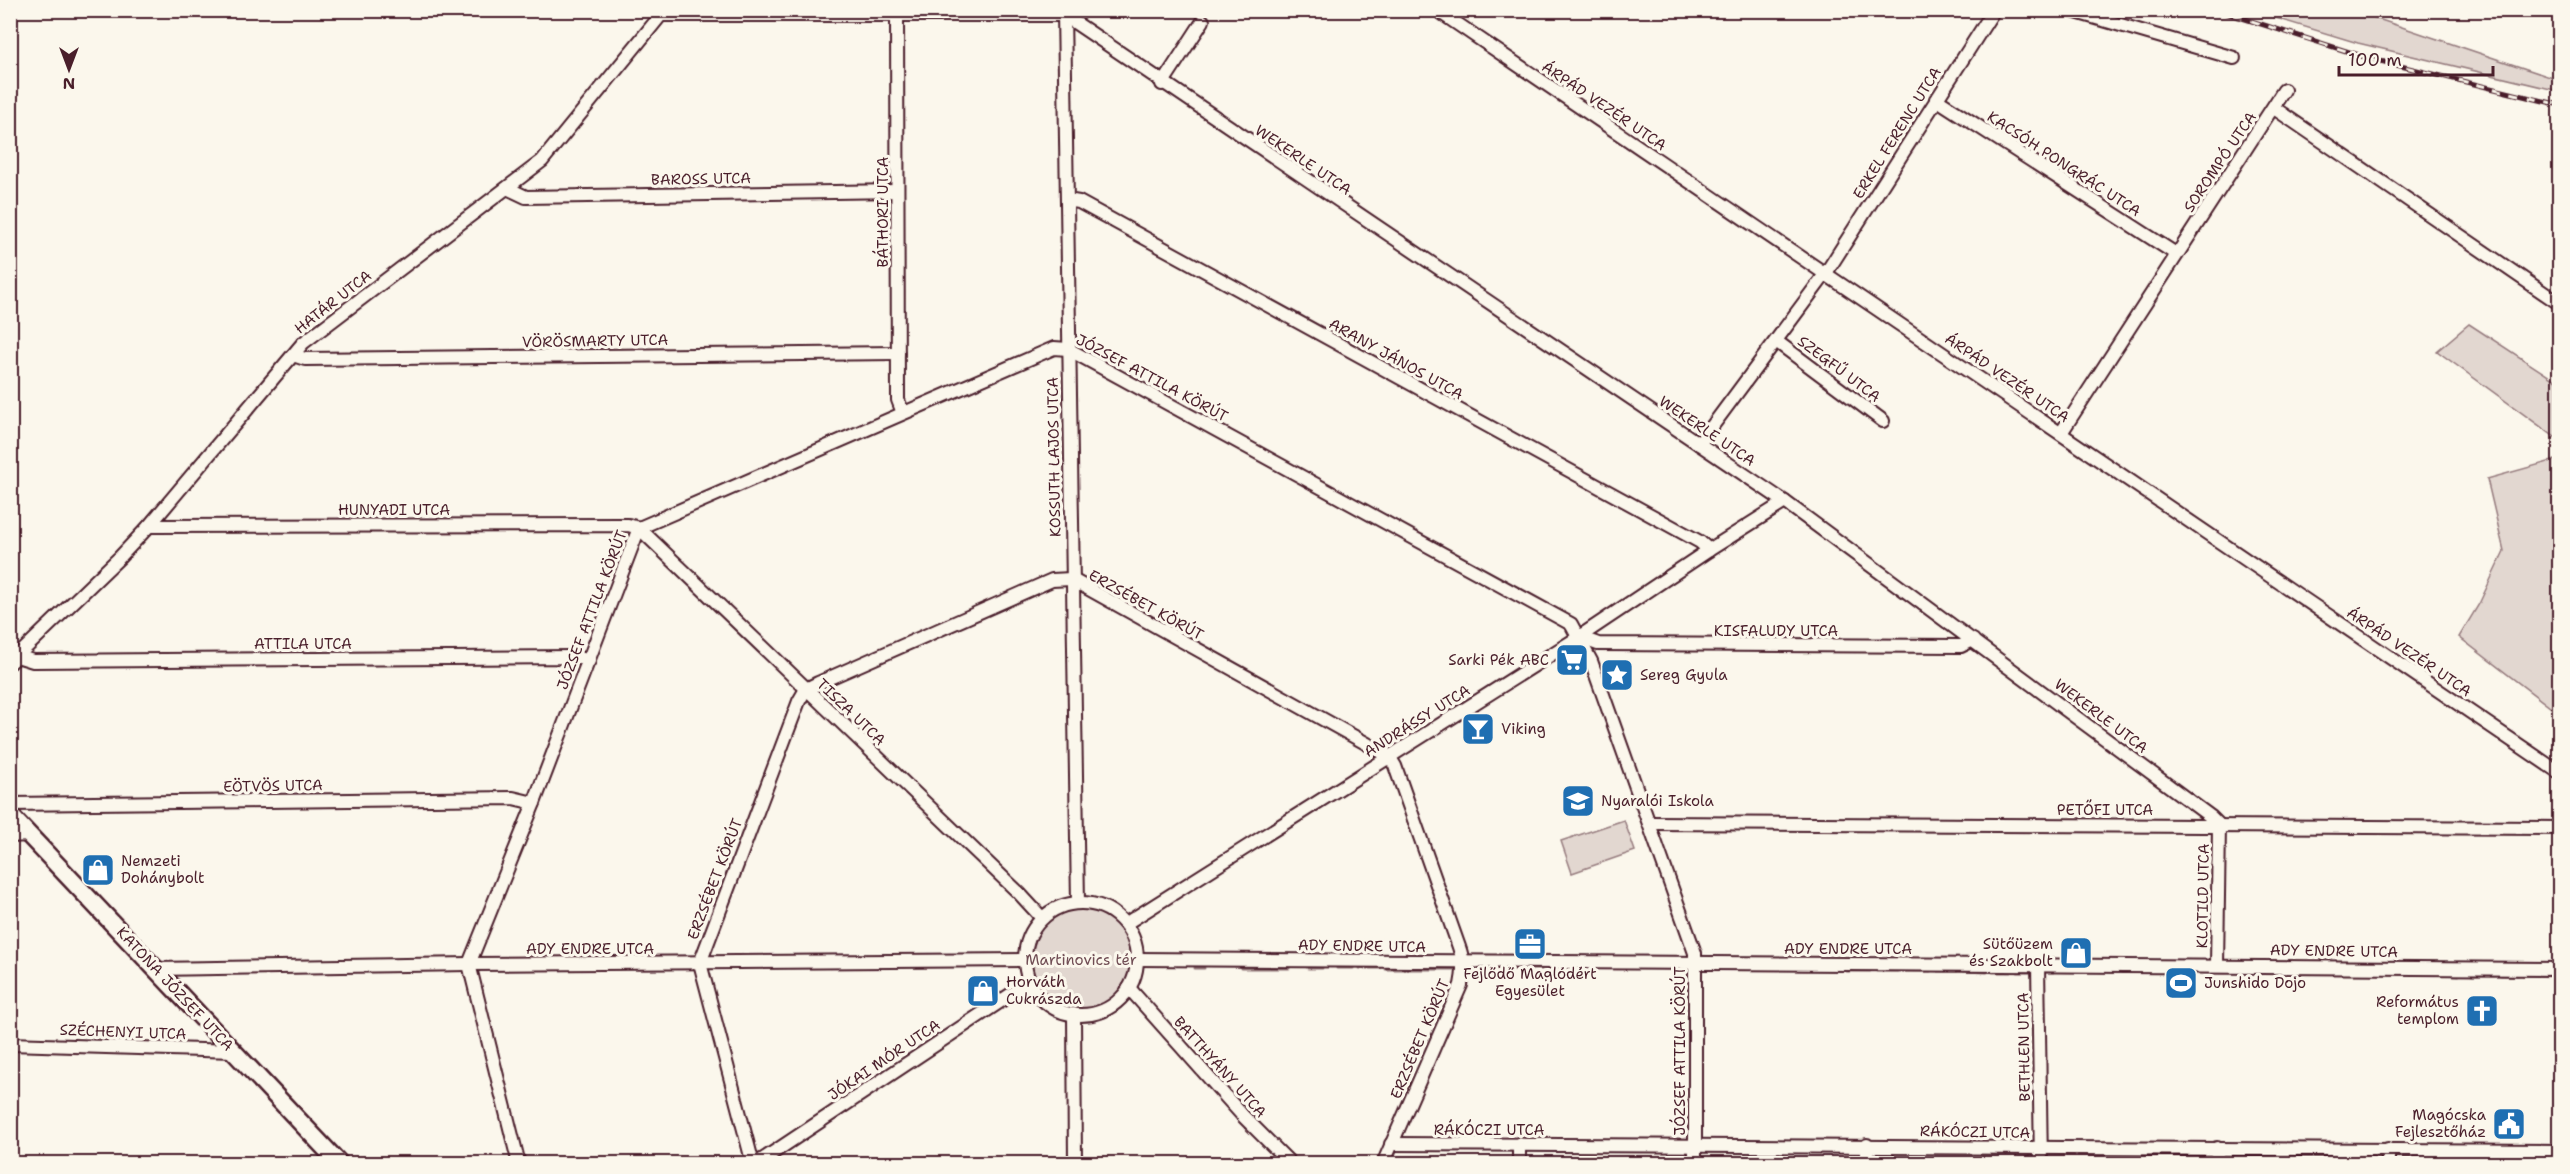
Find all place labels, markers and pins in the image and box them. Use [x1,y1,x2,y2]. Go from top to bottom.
supermarket icon: Sarki Pék ABC [1554,642,1590,678]
place label: Sarki Pék ABC [1448,650,1549,670]
place icon: Sereg Gyula [1599,657,1635,693]
place label: Sereg Gyula [1640,665,1728,685]
bar icon: Viking [1460,711,1496,747]
place label: Viking [1501,719,1546,739]
school or university icon: Nyaralói Iskola [1560,783,1596,819]
place label: Nyaralói Iskola [1601,791,1714,811]
place label: Nemzeti Dohánybolt [121,851,205,888]
shop icon: Nemzeti Dohánybolt [80,852,116,888]
office icon: Fejlődő Maglódért Egyesület [1512,926,1548,962]
place label: Sütőüzem és Szakbolt [1969,934,2053,971]
shop icon: Sütőüzem és Szakbolt [2058,935,2094,971]
place label: Fejlődő Maglódért Egyesület [1463,964,1597,1001]
sports icon: Junshido Dojo [2163,965,2199,1001]
place label: Horváth Cukrászda [1006,972,1082,1009]
shop icon: Horváth Cukrászda [965,973,1001,1009]
place label: Junshido Dojo [2204,973,2306,993]
place label: Református templom [2376,992,2459,1029]
church icon: Református templom [2464,993,2500,1029]
place label: Magócska Fejlesztőház [2395,1105,2487,1142]
public building icon: Magócska Fejlesztőház [2491,1106,2527,1142]

